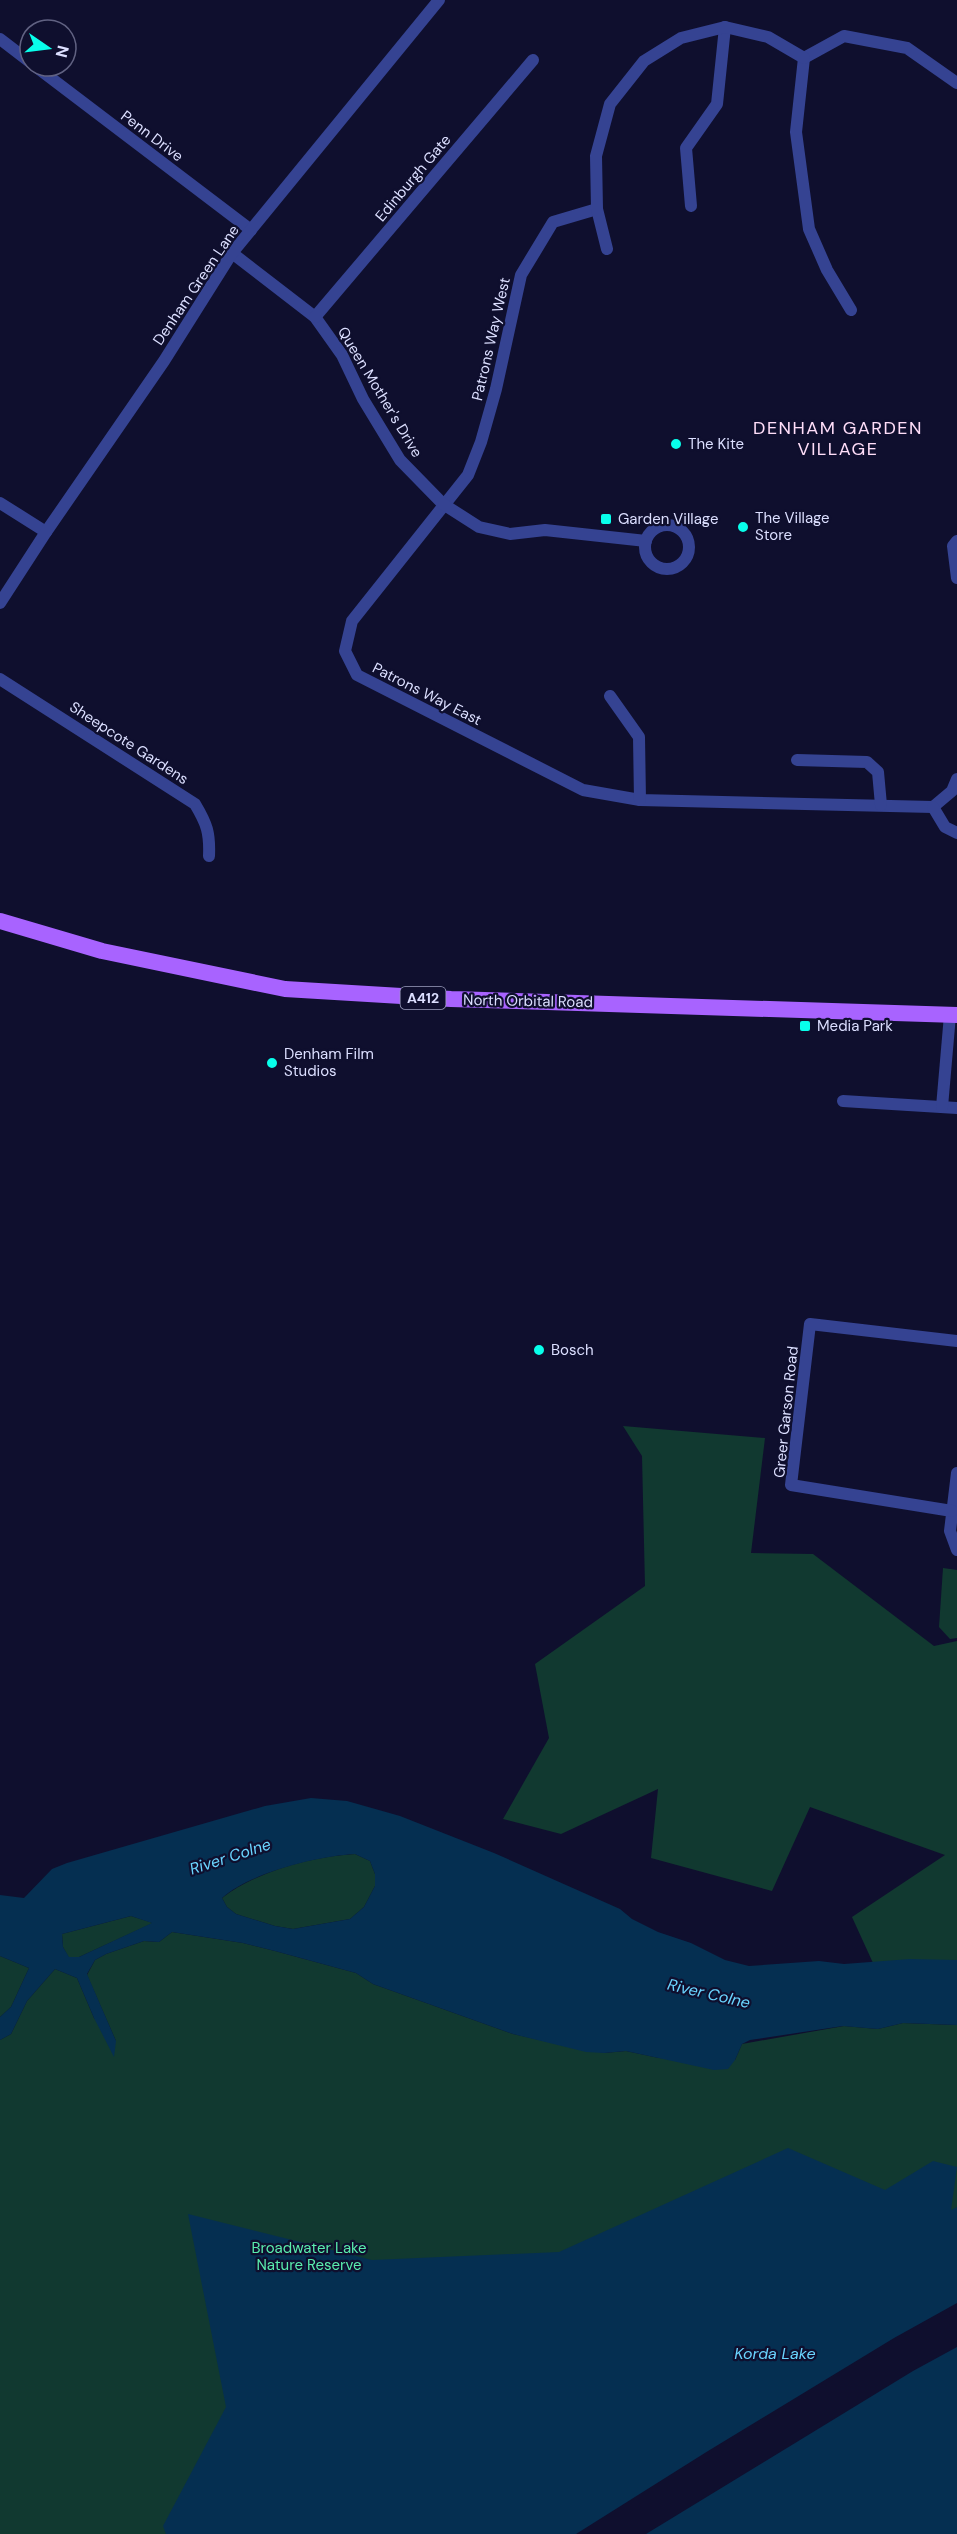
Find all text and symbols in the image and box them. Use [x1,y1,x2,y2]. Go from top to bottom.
north arrow [18,18,78,78]
text: N [50,43,74,60]
street label: Penn Drive [117,106,187,166]
street label: Edinburgh Gate [371,130,455,226]
street label: Denham Green Lane [148,221,244,349]
street label: Patrons Way West [467,275,515,403]
street label: Queen Mother's Drive [333,323,427,461]
district label: DENHAM GARDEN VILLAGE [753,416,923,461]
place label: The Kite [688,434,744,454]
marker: The Kite [669,437,683,451]
place label: The Village Store [755,508,830,545]
place label: Garden Village [618,509,718,529]
marker: Garden Village [599,512,613,526]
marker: The Village Store [736,520,750,534]
street label: Patrons Way East [369,658,485,730]
street label: Sheepcote Gardens [66,697,192,789]
road number: A412 [400,987,446,1009]
street label: North Orbital Road [463,990,593,1012]
place label: Media Park [817,1016,893,1036]
marker: Media Park [798,1019,812,1033]
place label: Denham Film Studios [284,1044,374,1081]
marker: Denham Film Studios [265,1056,279,1070]
place label: Bosch [551,1340,594,1360]
marker: Bosch [532,1343,546,1357]
street label: Greer Garson Road [769,1345,803,1479]
water label: River Colne [187,1833,273,1879]
water label: River Colne [665,1974,752,2013]
park label: Broadwater Lake Nature Reserve [251,2238,367,2275]
water label: Korda Lake [734,2343,816,2364]

